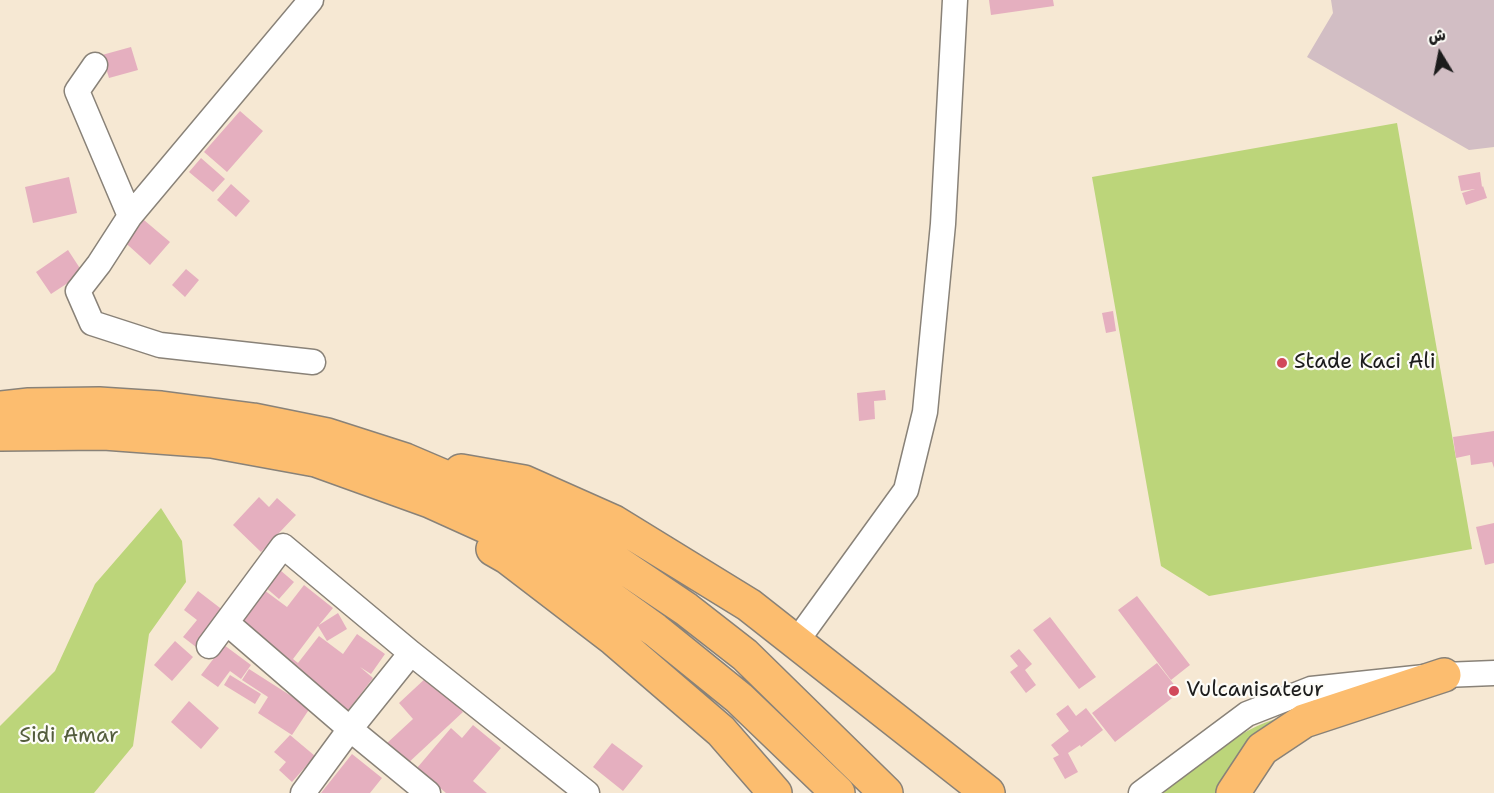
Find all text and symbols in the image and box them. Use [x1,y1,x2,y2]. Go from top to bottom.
north arrow [1410,24,1470,84]
text: ش [1426,24,1447,48]
place label: Stade Kaci Ali [1294,350,1436,376]
marker: Stade Kaci Ali [1275,356,1289,370]
place label: Vulcanisateur [1186,678,1324,704]
marker: Vulcanisateur [1167,684,1181,698]
park label: Sidi Amar [19,724,119,750]

